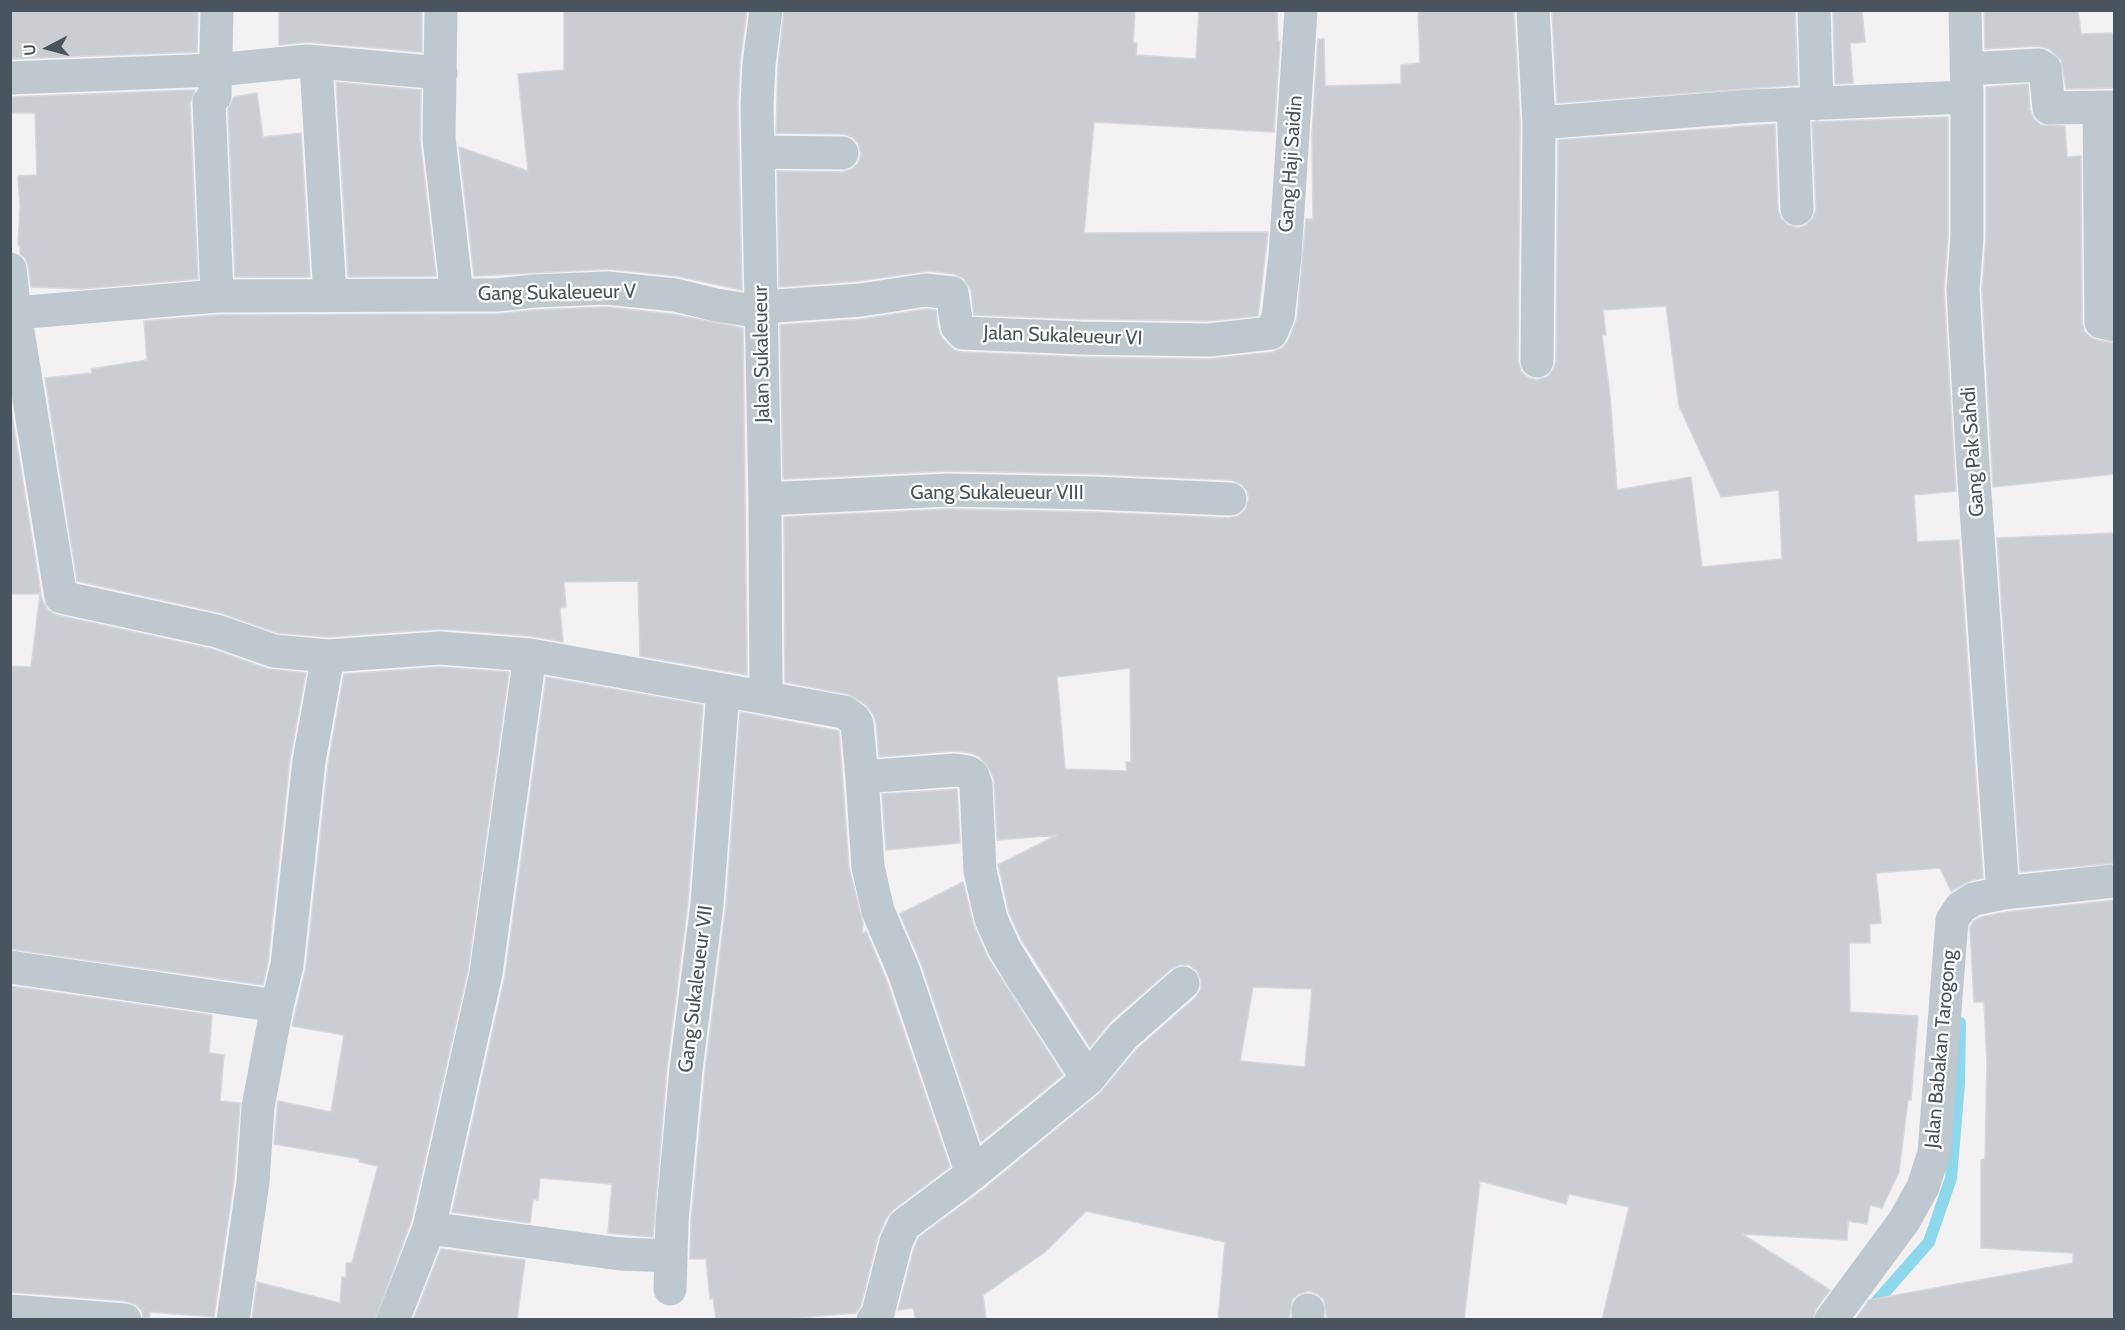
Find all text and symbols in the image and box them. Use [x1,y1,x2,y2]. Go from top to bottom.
north arrow [18,18,78,78]
text: U [20,43,40,57]
street label: Gang Haji Saidin [1274,95,1308,233]
street label: Gang Sukaleueur V [478,280,636,306]
street label: Jalan Sukaleueur [749,285,775,423]
street label: Jalan Sukaleueur VI [983,321,1143,351]
street label: Gang Pak Sahdi [1956,386,1990,518]
street label: Gang Sukaleueur VIII [910,481,1084,505]
street label: Gang Sukaleueur VII [674,904,718,1074]
street label: Jalan Babakan Tarogong [1920,949,1962,1149]

